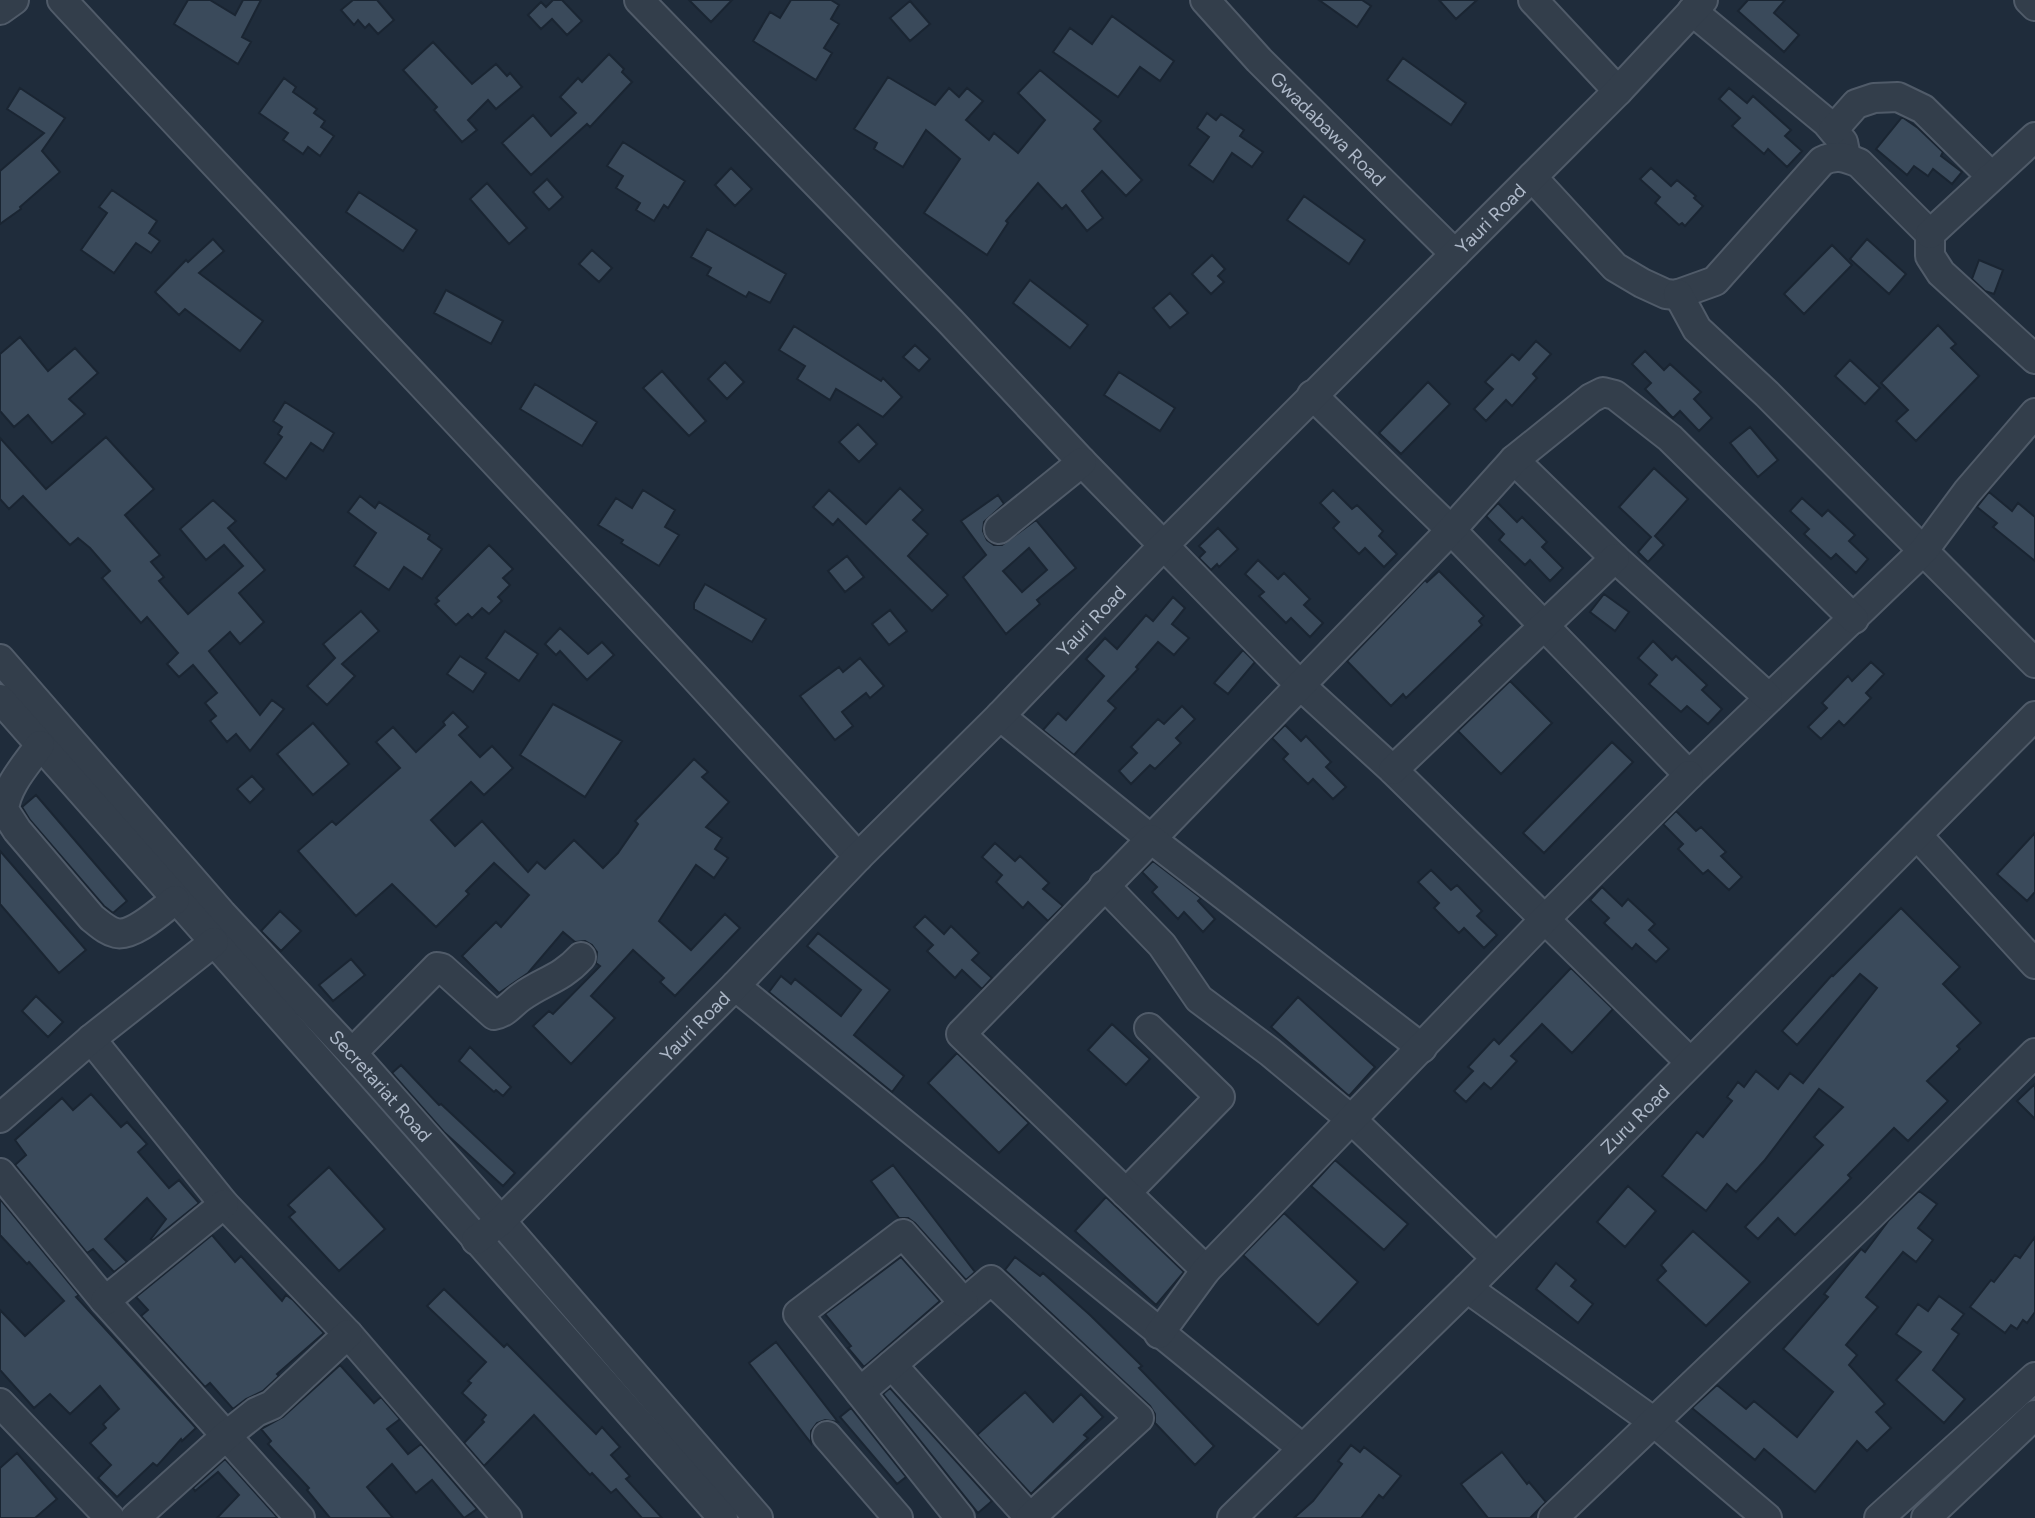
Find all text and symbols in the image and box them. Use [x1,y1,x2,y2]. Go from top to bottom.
street label: Gwadabawa Road [1266,66,1391,191]
street label: Yauri Road [1451,179,1530,258]
street label: Yauri Road [1052,581,1131,661]
street label: Yauri Road [655,986,735,1066]
street label: Secretariat Road [325,1025,437,1146]
street label: Zuru Road [1596,1080,1674,1158]

